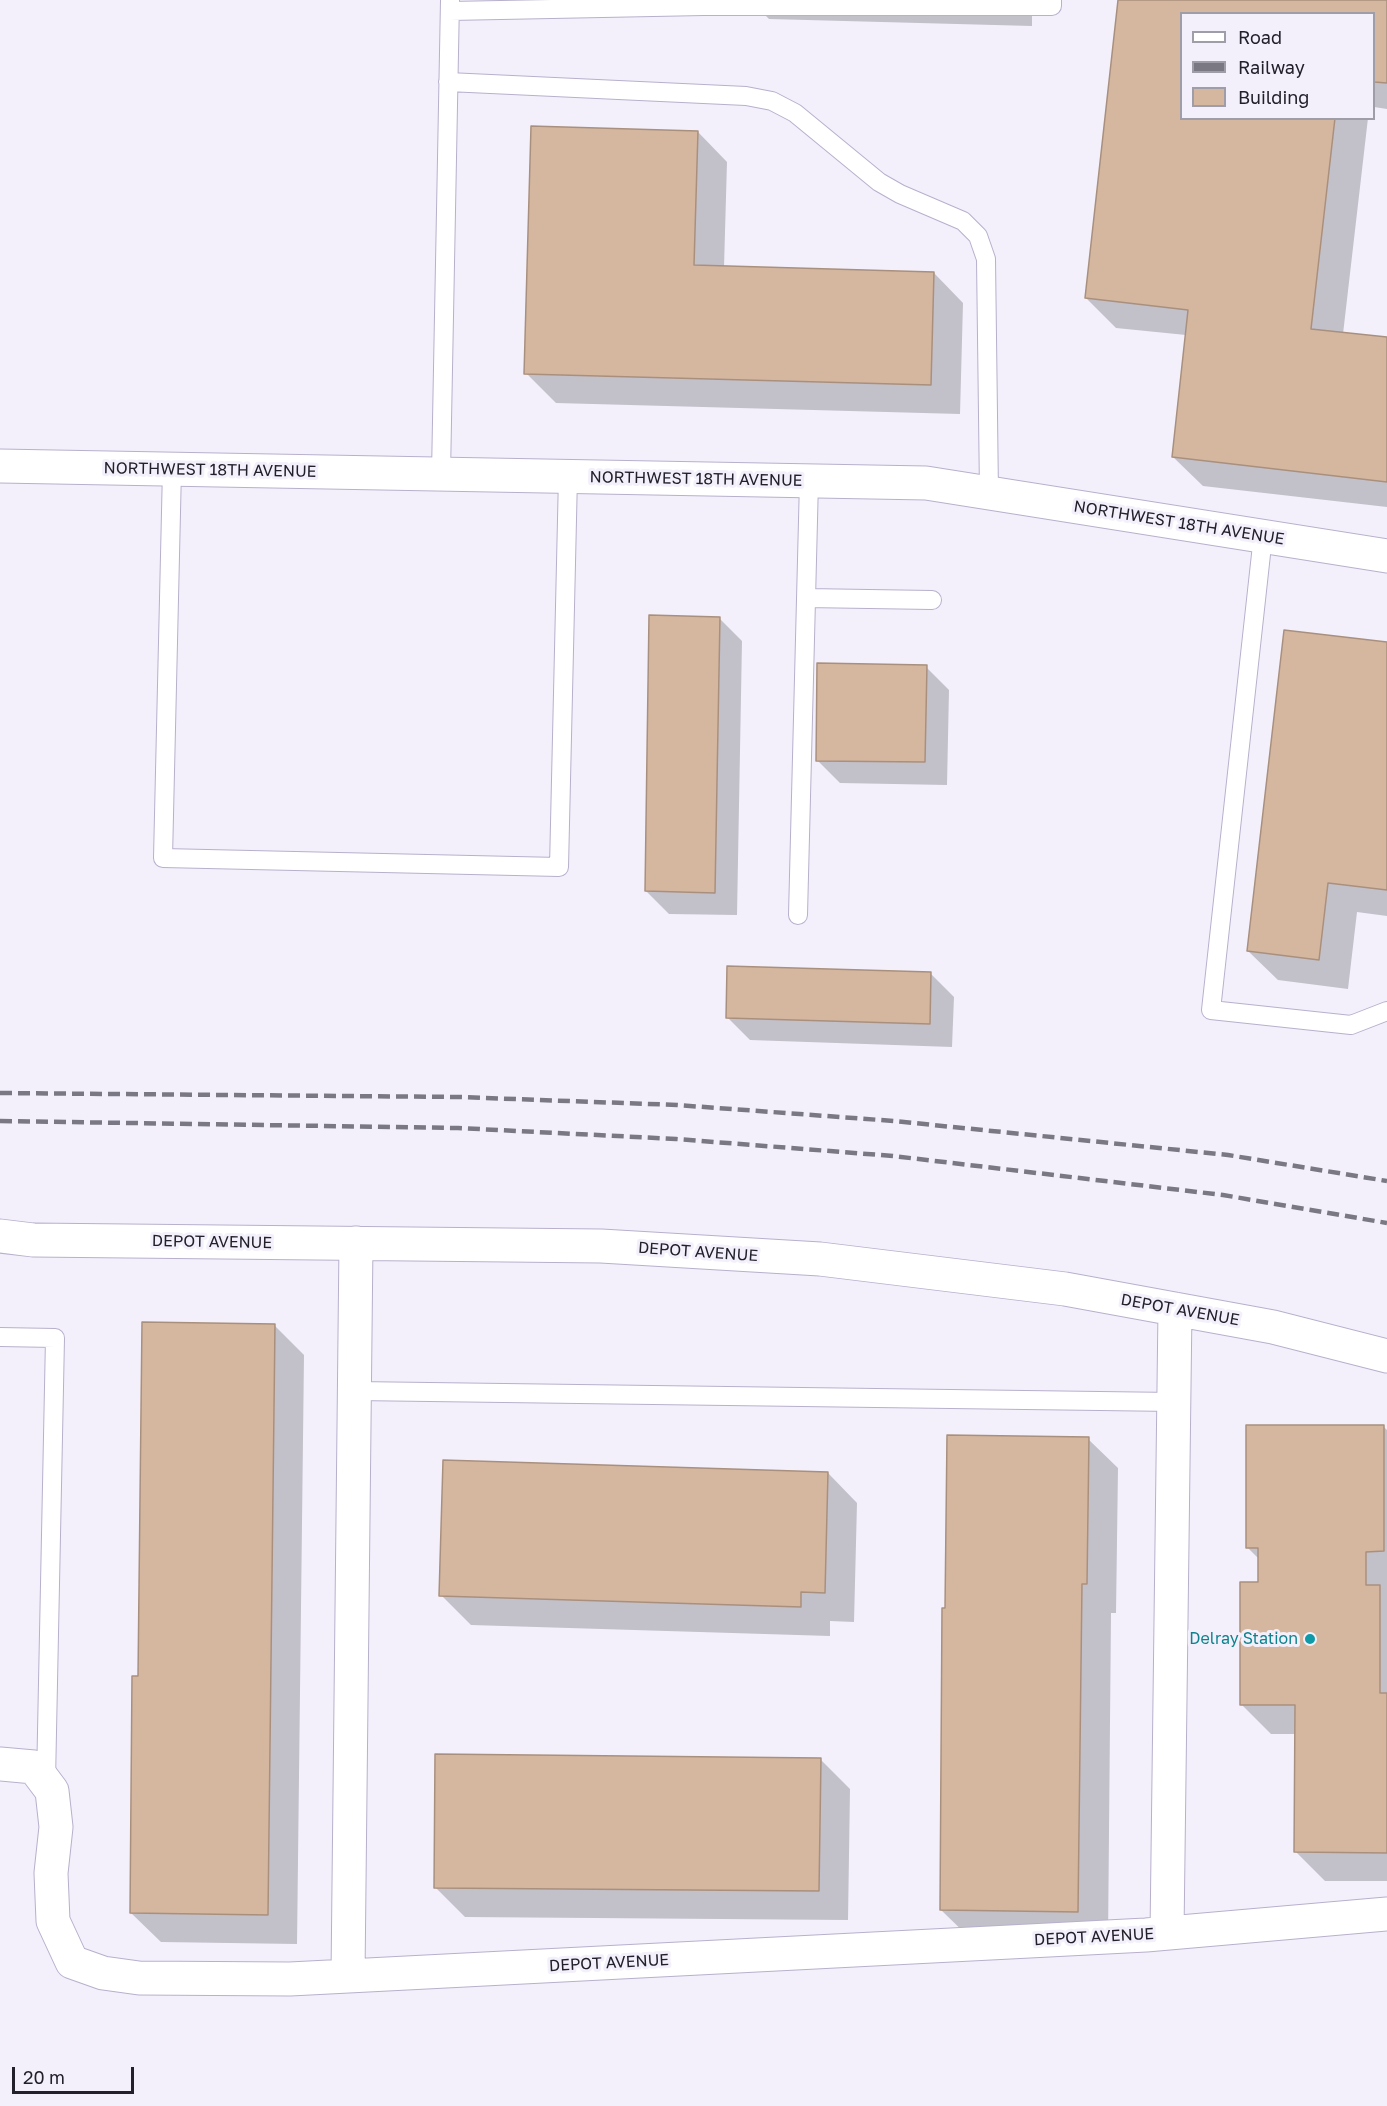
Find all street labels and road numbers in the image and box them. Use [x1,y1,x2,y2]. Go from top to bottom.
street label: NORTHWEST 18TH AVENUE [103,459,317,481]
street label: NORTHWEST 18TH AVENUE [589,468,803,490]
street label: NORTHWEST 18TH AVENUE [1072,497,1286,549]
street label: DEPOT AVENUE [152,1231,272,1253]
street label: DEPOT AVENUE [637,1238,759,1266]
street label: DEPOT AVENUE [1119,1290,1241,1330]
street label: DEPOT AVENUE [1033,1924,1155,1950]
street label: DEPOT AVENUE [548,1950,670,1976]

